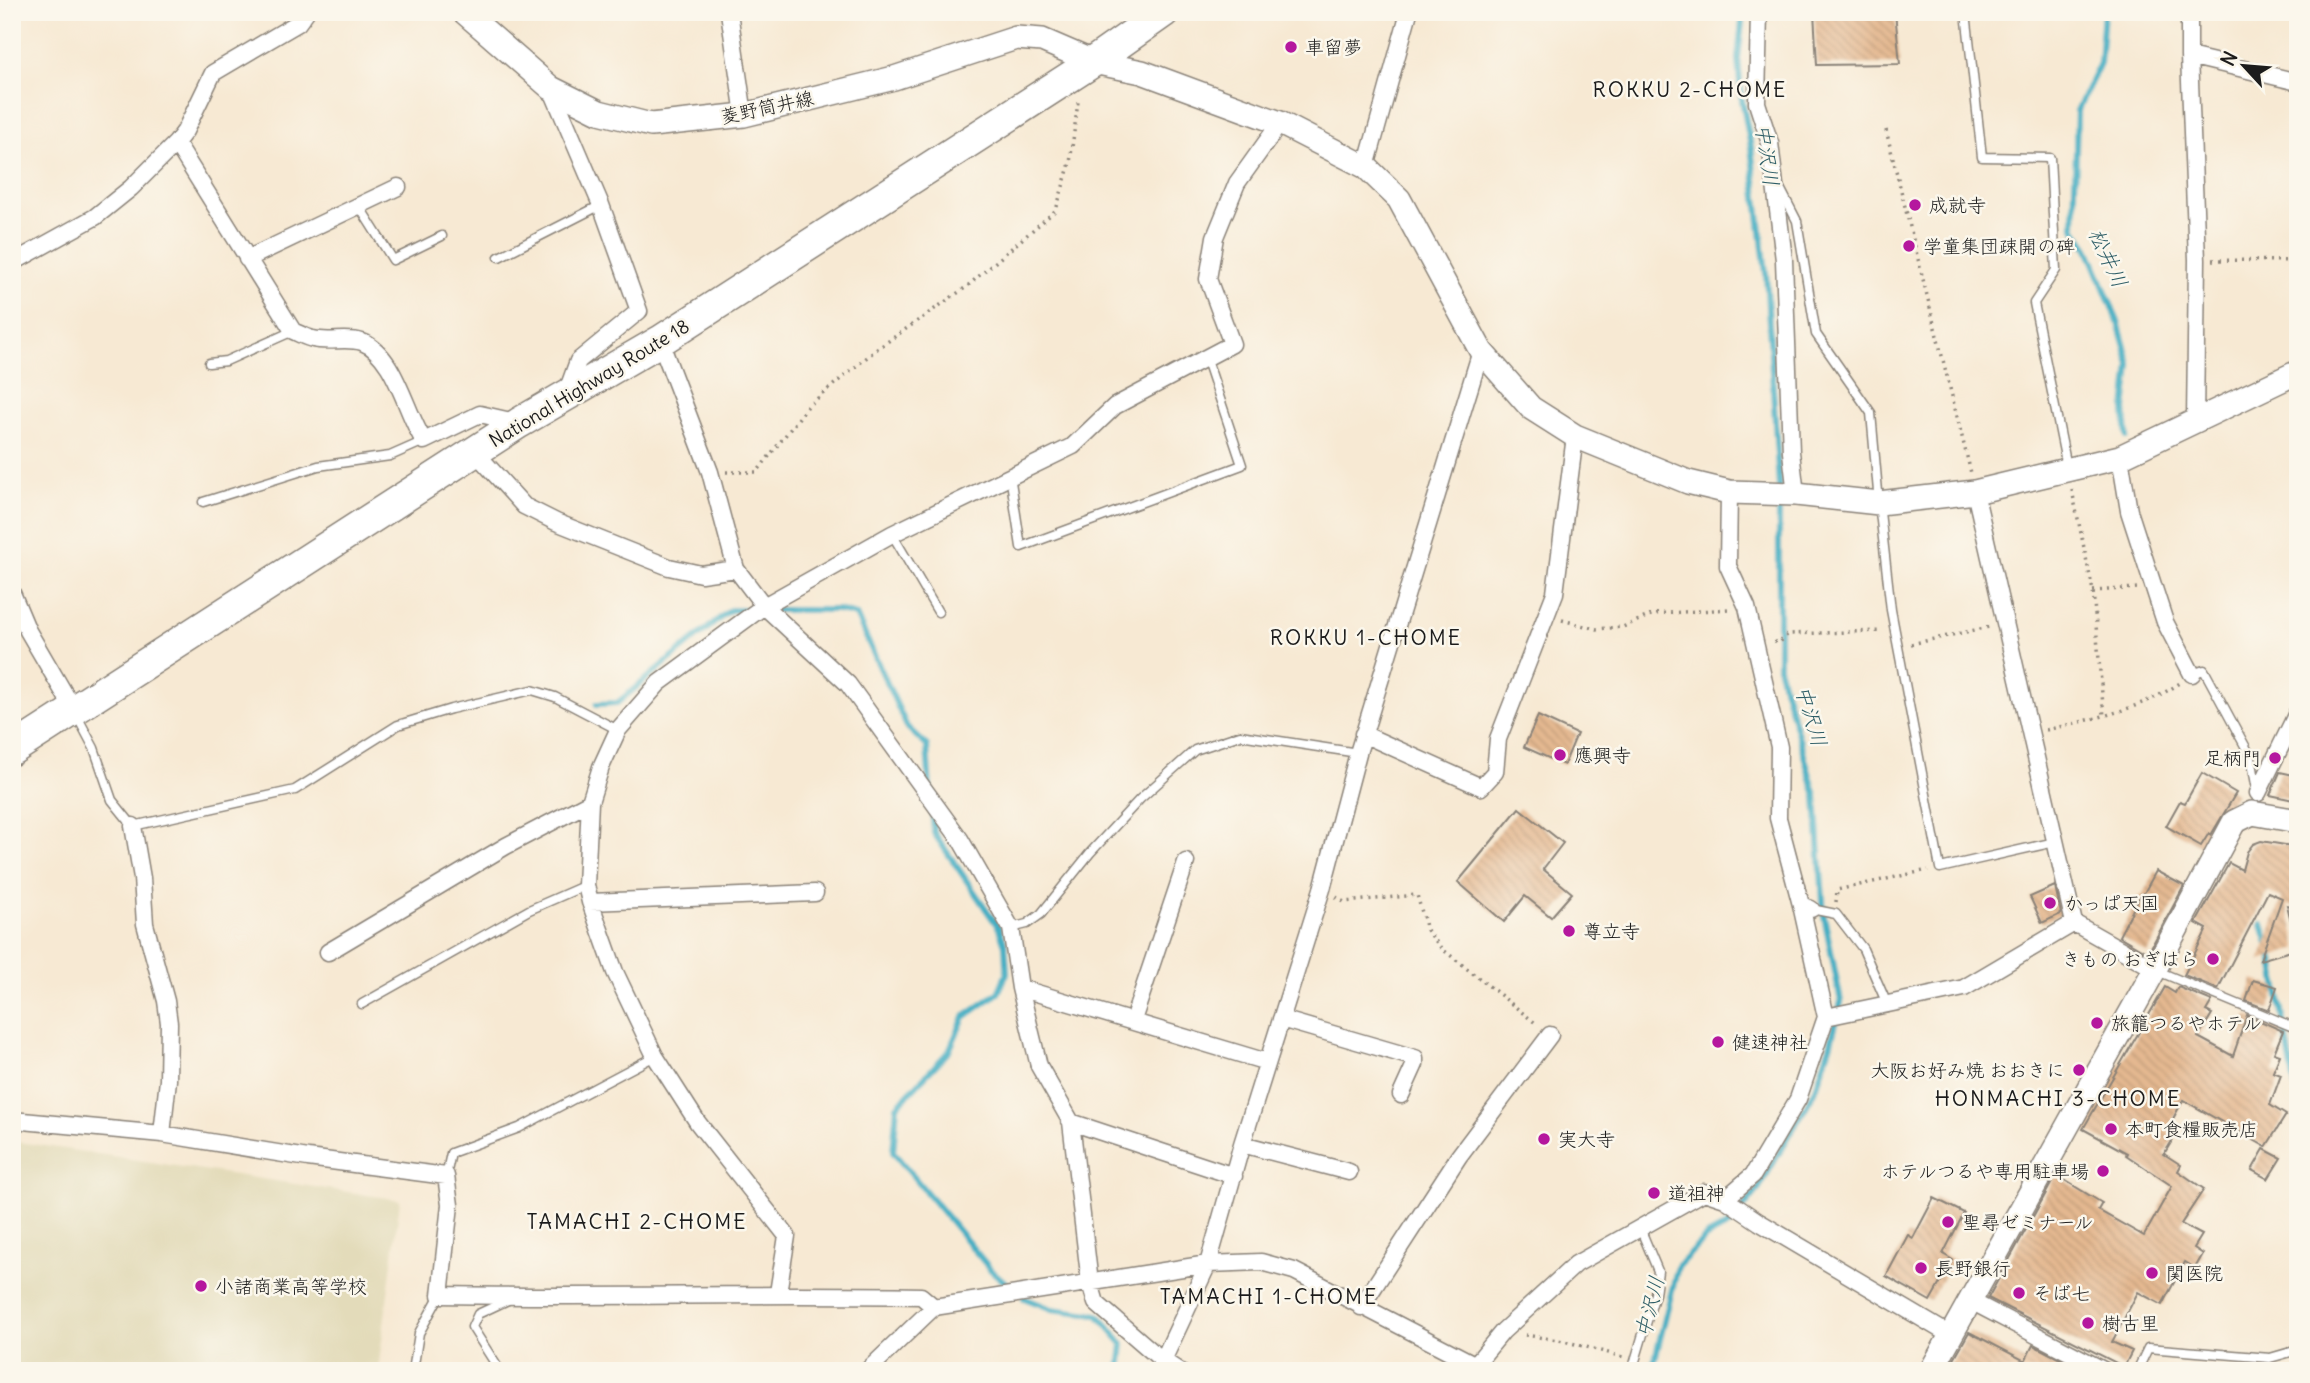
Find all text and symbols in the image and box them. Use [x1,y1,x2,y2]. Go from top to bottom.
north arrow [2208,32,2278,102]
place label: 車留夢 [1305,35,1362,59]
marker: 車留夢 [1283,39,1299,55]
text: N [2215,47,2242,70]
district label: ROKKU 2-CHOME [1593,76,1787,103]
street label: 菱野筒井線 [718,85,816,129]
water label: 中沢川 [1750,122,1785,188]
place label: 成就寺 [1929,193,1986,217]
marker: 成就寺 [1907,197,1923,213]
water label: 松井川 [2083,224,2134,292]
place label: 学童集団疎開の碑 [1923,234,2075,258]
marker: 学童集団疎開の碑 [1901,238,1917,254]
street label: National Highway Route 18 [485,314,693,452]
district label: ROKKU 1-CHOME [1270,624,1462,651]
water label: 中沢川 [1790,682,1833,750]
place label: 應興寺 [1574,743,1631,767]
place label: 足柄門 [2204,746,2261,770]
marker: 應興寺 [1552,747,1568,763]
marker: 足柄門 [2267,750,2283,766]
place label: かっぱ天国 [2064,891,2159,915]
marker: かっぱ天国 [2042,895,2058,911]
place label: 尊立寺 [1583,919,1640,943]
marker: 尊立寺 [1561,923,1577,939]
place label: きもの おぎはら [2061,947,2199,971]
marker: きもの おぎはら [2205,951,2221,967]
place label: 旅籠つるやホテル [2111,1011,2262,1035]
marker: 旅籠つるやホテル [2089,1015,2105,1031]
place label: 健速神社 [1732,1030,1808,1054]
marker: 健速神社 [1710,1034,1726,1050]
place label: 大阪お好み焼 おおきに [1870,1058,2065,1082]
marker: 大阪お好み焼 おおきに [2071,1062,2087,1078]
district label: HONMACHI 3-CHOME [1935,1085,2181,1112]
place label: 本町食糧販売店 [2125,1117,2258,1141]
marker: 本町食糧販売店 [2103,1121,2119,1137]
place label: 実大寺 [1558,1127,1615,1151]
marker: 実大寺 [1536,1131,1552,1147]
place label: ホテルつるや専用駐車場 [1881,1159,2089,1183]
marker: ホテルつるや専用駐車場 [2095,1163,2111,1179]
place label: 道祖神 [1668,1181,1725,1205]
marker: 道祖神 [1646,1185,1662,1201]
district label: TAMACHI 2-CHOME [526,1208,748,1235]
place label: 聖尋ゼミナール [1962,1210,2093,1234]
marker: 聖尋ゼミナール [1940,1214,1956,1230]
place label: 長野銀行 [1935,1256,2011,1280]
marker: 長野銀行 [1913,1260,1929,1276]
place label: 関医院 [2166,1261,2223,1285]
marker: 関医院 [2144,1265,2160,1281]
water label: 中沢川 [1629,1273,1670,1341]
place label: 小諸商業高等学校 [215,1274,367,1298]
marker: 小諸商業高等学校 [193,1278,209,1294]
place label: そば七 [2033,1281,2090,1305]
district label: TAMACHI 1-CHOME [1160,1283,1378,1310]
marker: そば七 [2011,1285,2027,1301]
place label: 樹古里 [2102,1311,2159,1335]
marker: 樹古里 [2080,1315,2096,1331]

